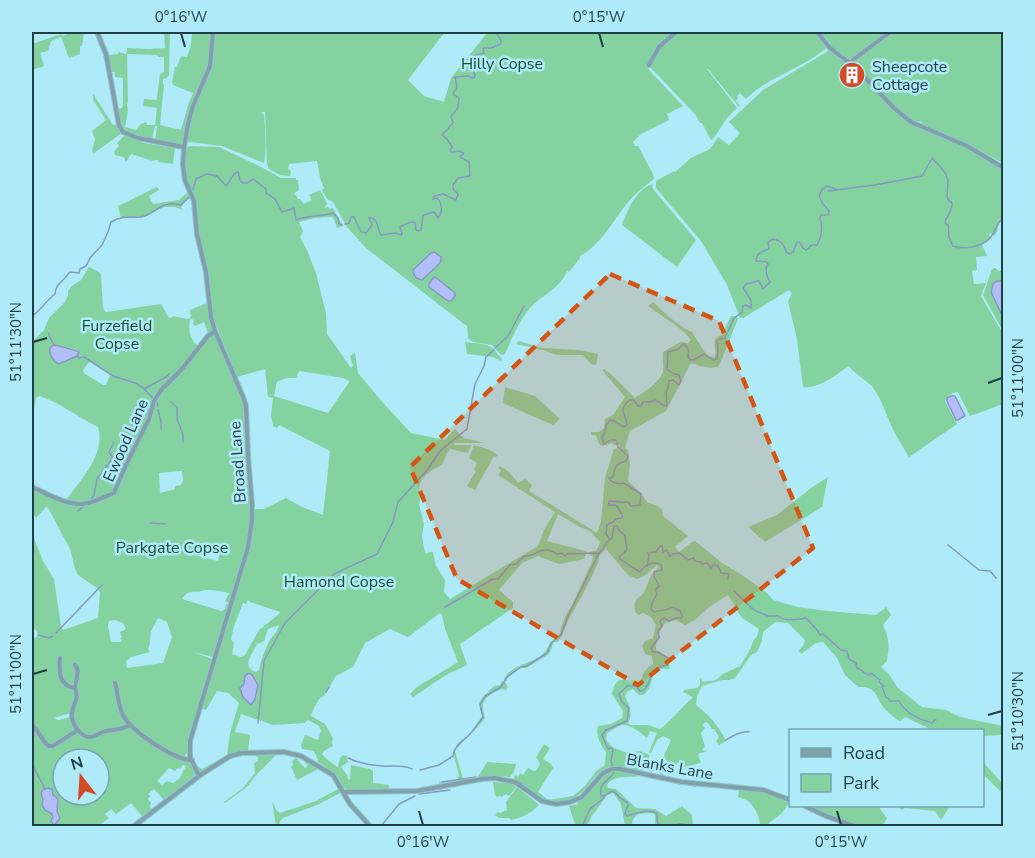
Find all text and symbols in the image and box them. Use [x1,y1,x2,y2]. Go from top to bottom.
text: 0°16'W [155,7,208,27]
text: 0°15'W [573,7,626,27]
park label: Hilly Copse [461,53,543,75]
place label: Sheepcote Cottage [872,56,947,96]
building icon: Sheepcote Cottage [837,60,867,90]
text: 51°11'30"N [6,302,26,382]
park label: Furzefield Copse [82,315,152,355]
text: 51°11'00"N [1008,338,1028,418]
street label: Ewood Lane [98,395,154,485]
street label: Broad Lane [224,420,252,504]
park label: Parkgate Copse [116,537,228,559]
park label: Hamond Copse [284,571,394,593]
text: 51°11'00"N [6,634,26,714]
text: 51°10'30"N [1008,671,1028,751]
legend [789,729,984,807]
text: Road [843,741,885,765]
north arrow [51,747,111,807]
street label: Blanks Lane [625,749,715,785]
text: N [68,751,86,776]
text: Park [843,771,880,795]
text: 0°16'W [397,832,450,852]
text: 0°15'W [815,832,868,852]

